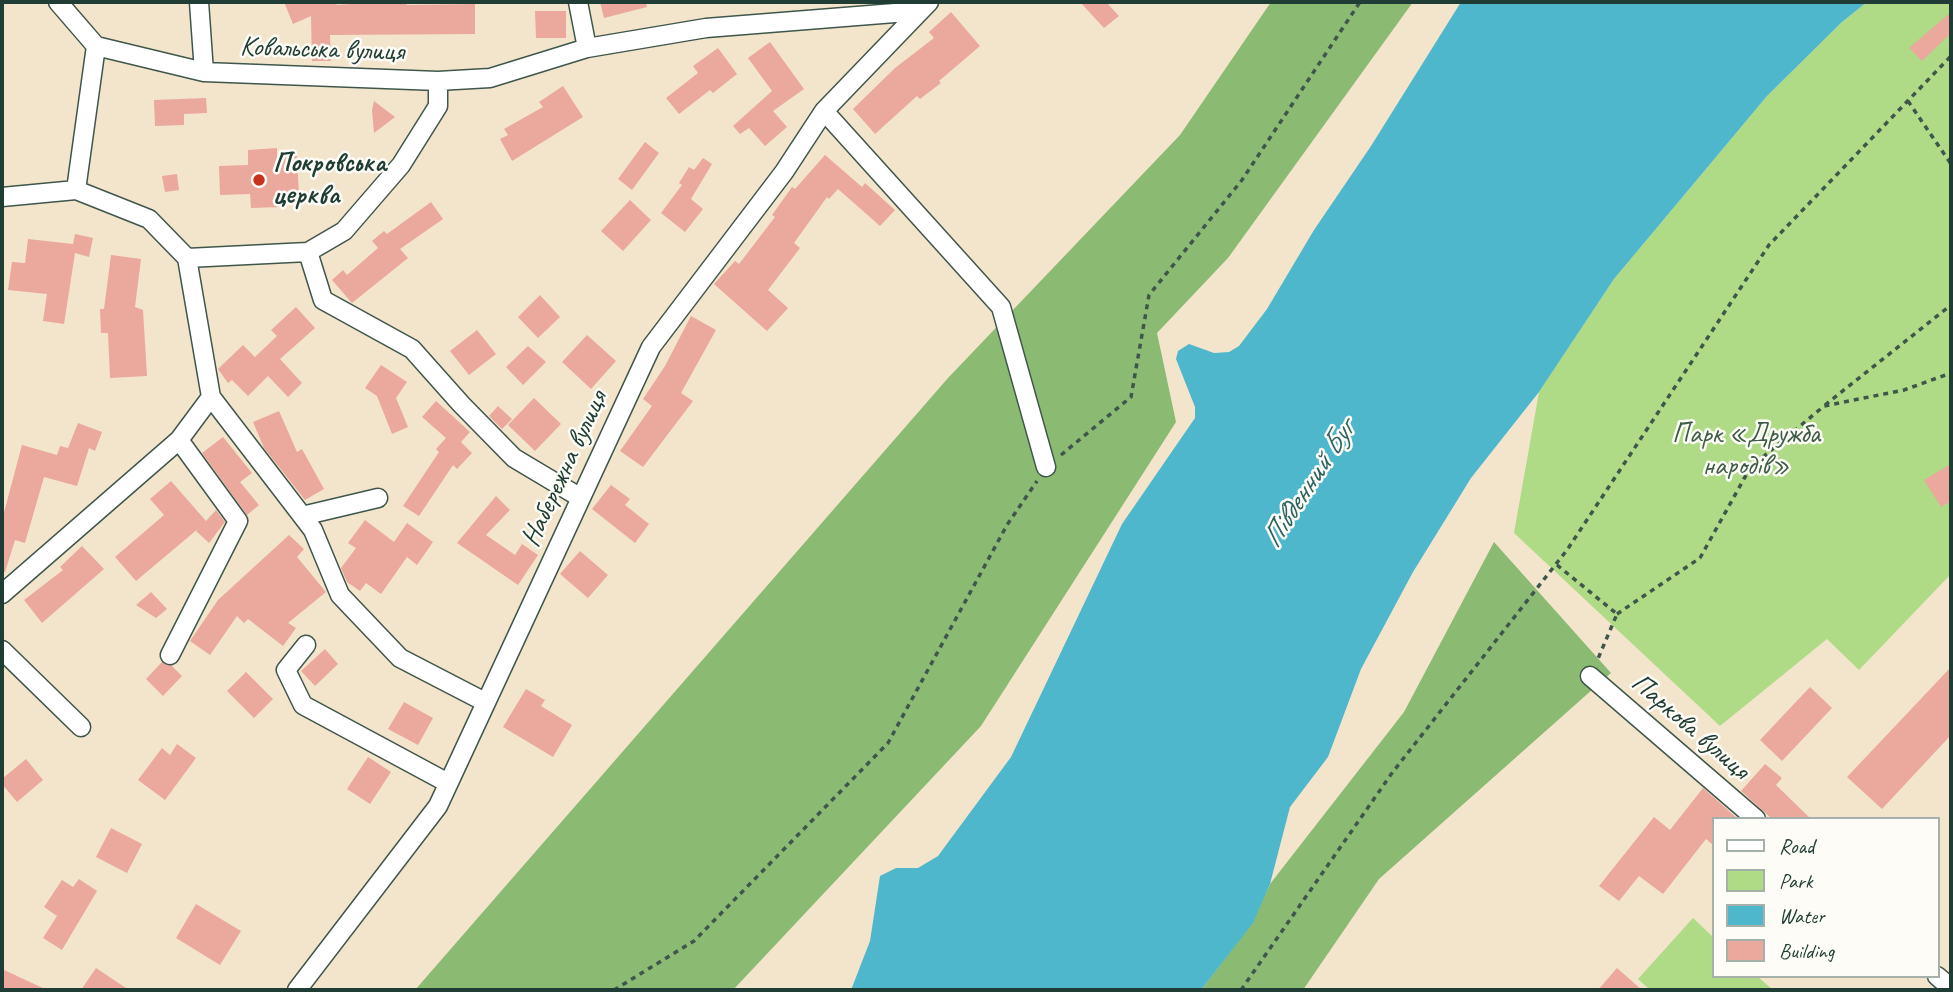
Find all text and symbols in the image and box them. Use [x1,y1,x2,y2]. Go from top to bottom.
street label: Ковальська вулиця [239,30,405,70]
place label: Покровська церква [273,147,386,213]
marker: Покровська церква [251,172,267,188]
street label: Набережна вулиця [514,386,616,552]
water label: Південний Буг [1255,415,1363,555]
park label: Парк «Дружба народів» [1672,418,1820,484]
street label: Паркова вулиця [1624,666,1756,788]
legend [1712,817,1939,978]
text: Road [1779,833,1814,859]
text: Park [1779,868,1812,894]
text: Water [1779,903,1825,929]
text: Building [1779,938,1834,964]

